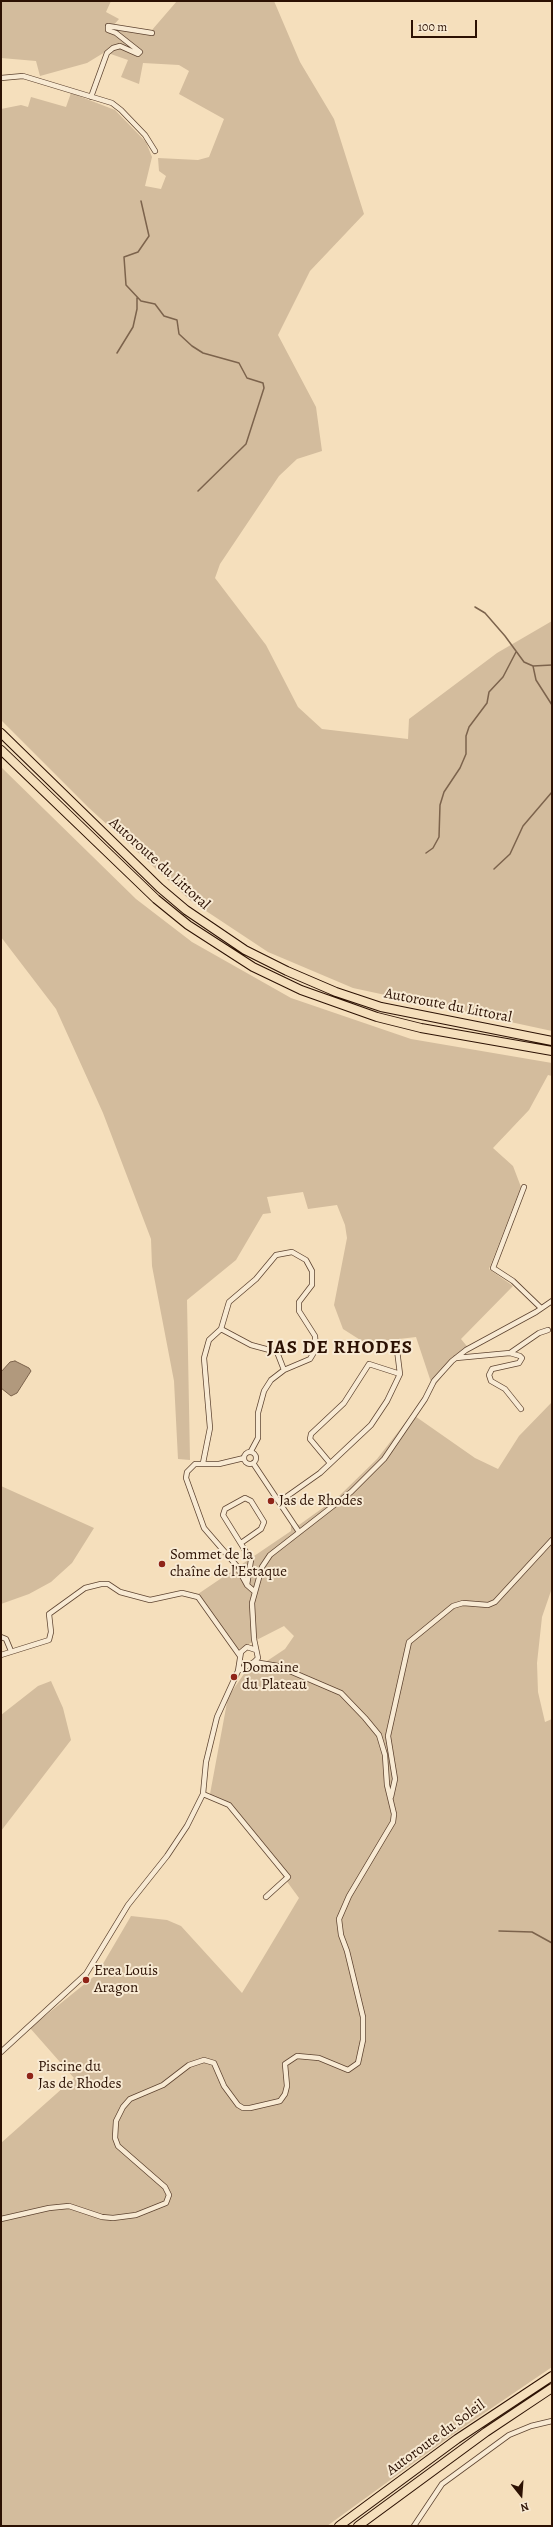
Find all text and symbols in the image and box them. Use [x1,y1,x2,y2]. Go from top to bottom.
scale bar [413,12,479,38]
text: 100 m [418,19,447,35]
street label: Autoroute du Littoral [105,814,213,914]
street label: Autoroute du Littoral [383,985,513,1027]
district label: JAS DE RHODES [267,1337,413,1359]
place label: Jas de Rhodes [279,1492,362,1510]
marker: Jas de Rhodes [266,1496,276,1506]
place label: Sommet de la chaîne de l'Estaque [170,1546,287,1581]
marker: Sommet de la chaîne de l'Estaque [157,1559,167,1569]
place label: Domaine du Plateau [242,1659,307,1694]
marker: Domaine du Plateau [229,1672,239,1682]
place label: Erea Louis Aragon [94,1962,158,1997]
marker: Erea Louis Aragon [81,1975,91,1985]
place label: Piscine du Jas de Rhodes [38,2058,121,2093]
marker: Piscine du Jas de Rhodes [25,2071,35,2081]
street label: Autoroute du Soleil [383,2396,489,2480]
north arrow [501,2475,541,2515]
text: N [519,2499,531,2515]

